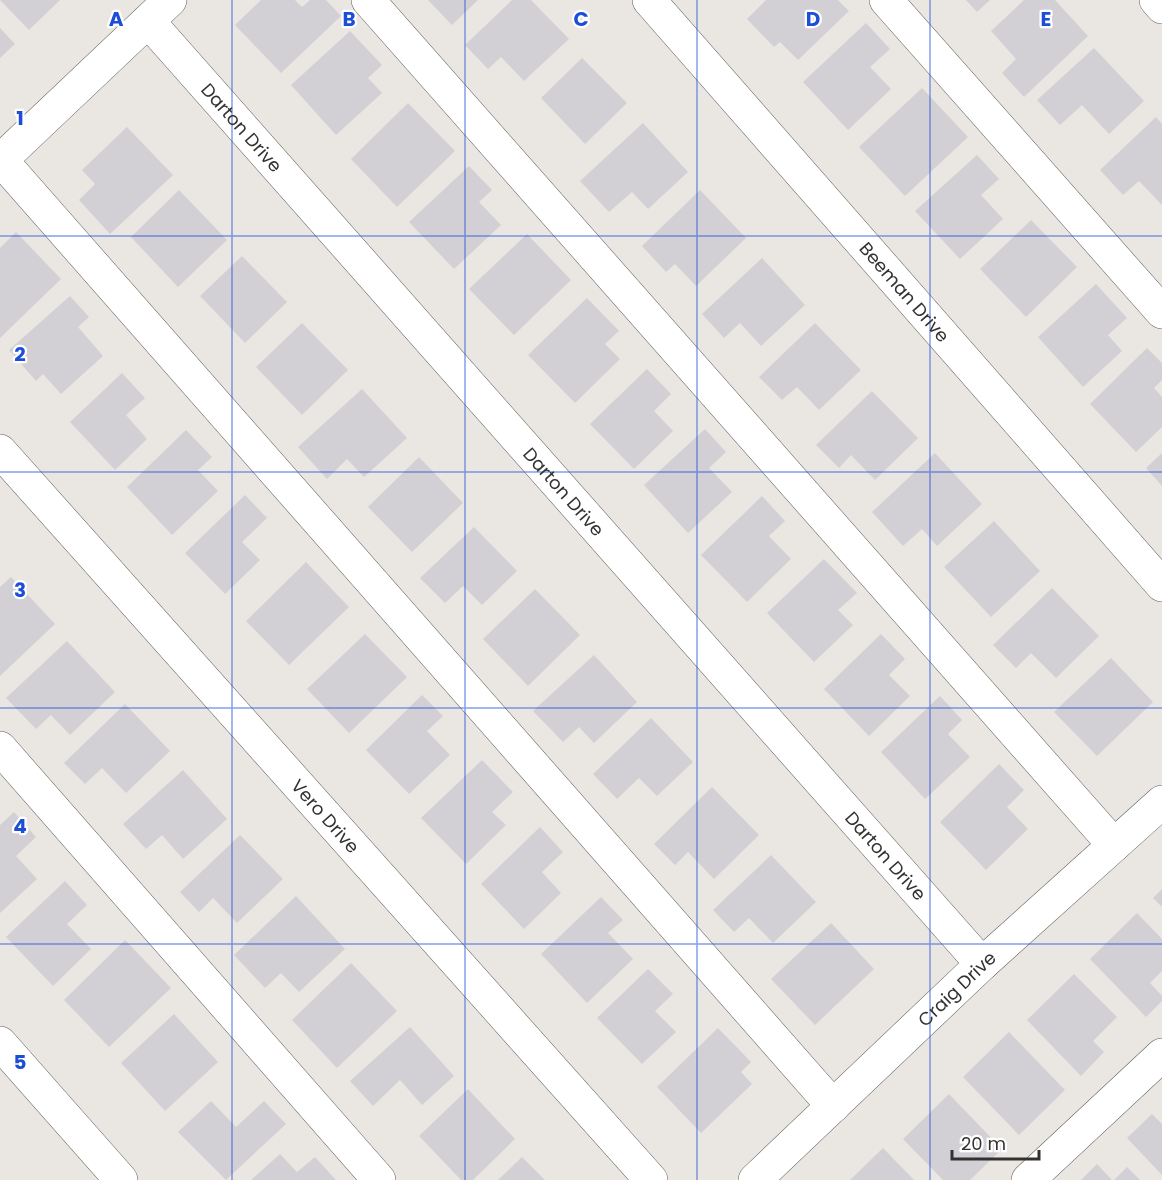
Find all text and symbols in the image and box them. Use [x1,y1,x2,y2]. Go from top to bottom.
text: A [109,5,124,33]
text: B [342,5,356,33]
text: C [573,5,589,33]
text: D [806,5,820,33]
text: E [1041,5,1051,33]
street label: Darton Drive [196,77,288,177]
text: 1 [16,104,24,132]
street label: Beeman Drive [854,236,956,347]
text: 2 [14,340,26,368]
street label: Darton Drive [518,441,610,541]
text: 3 [14,576,26,604]
street label: Vero Drive [286,773,366,858]
street label: Darton Drive [840,806,932,905]
text: 4 [13,812,27,840]
street label: Craig Drive [912,945,1001,1032]
text: 5 [14,1048,27,1076]
scale bar [952,1123,1039,1161]
text: 20 m [961,1131,1006,1156]

